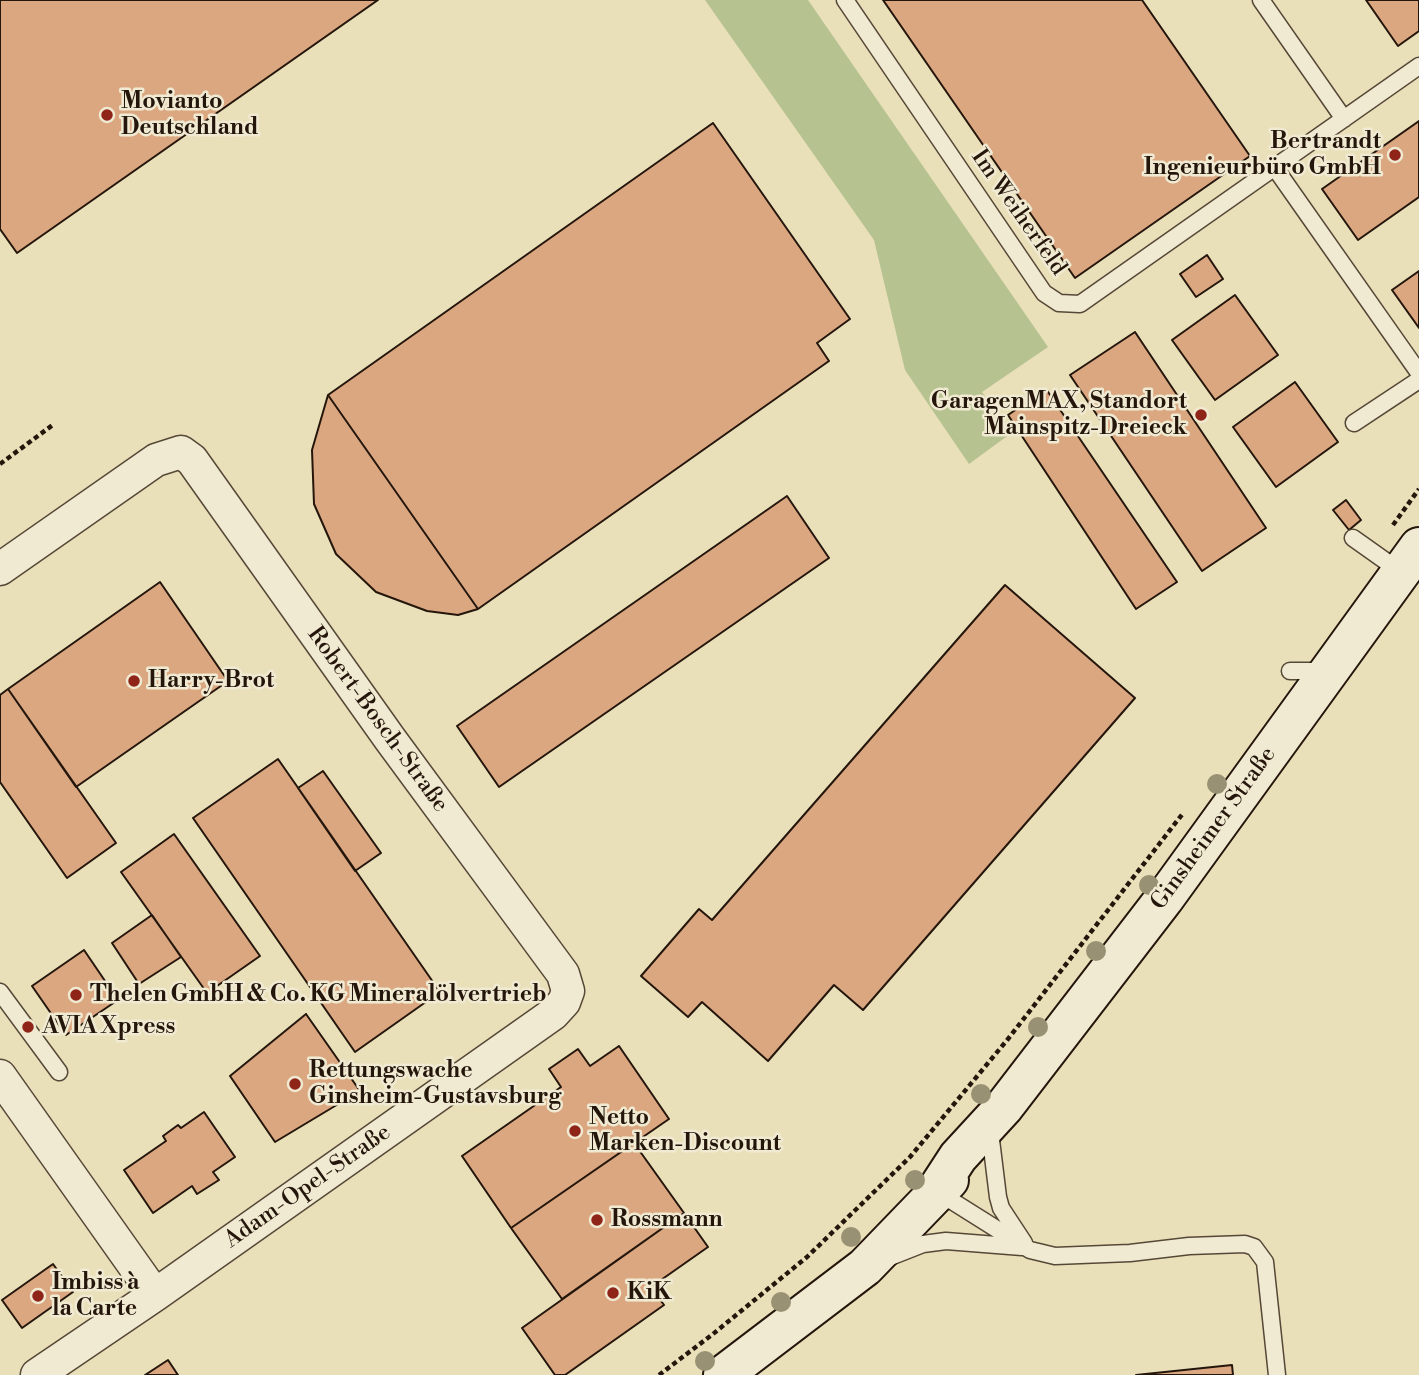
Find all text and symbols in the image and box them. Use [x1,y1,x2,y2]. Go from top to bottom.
place label: Movianto Deutschland [121,88,258,142]
marker: Movianto Deutschland [99,107,115,123]
place label: Bertrandt Ingenieurbüro GmbH [1144,128,1381,182]
street label: Im Weiherfeld [964,145,1072,281]
marker: Bertrandt Ingenieurbüro GmbH [1387,147,1403,163]
place label: GaragenMAX, Standort Mainspitz-Dreieck [931,388,1187,442]
marker: GaragenMAX, Standort Mainspitz-Dreieck [1193,407,1209,423]
street label: Robert-Bosch-Straße [300,622,454,818]
place label: Harry-Brot [148,667,274,695]
marker: Harry-Brot [126,673,142,689]
street label: Ginsheimer Straße [1146,742,1282,916]
place label: Thelen GmbH & Co. KG Mineralölvertrieb [90,981,547,1009]
marker: Thelen GmbH & Co. KG Mineralölvertrieb [68,987,84,1003]
place label: AVIA Xpress [42,1013,175,1041]
marker: AVIA Xpress [20,1019,36,1035]
place label: Rettungswache Ginsheim-Gustavsburg [309,1057,561,1111]
marker: Rettungswache Ginsheim-Gustavsburg [287,1076,303,1092]
place label: Netto Marken-Discount [589,1104,781,1158]
street label: Adam-Opel-Straße [220,1119,396,1255]
marker: Netto Marken-Discount [567,1123,583,1139]
place label: Rossmann [611,1206,723,1234]
marker: Rossmann [589,1212,605,1228]
place label: Imbiss à la Carte [52,1269,139,1323]
place label: KiK [627,1279,672,1307]
marker: KiK [605,1285,621,1301]
marker: Imbiss à la Carte [30,1288,46,1304]

